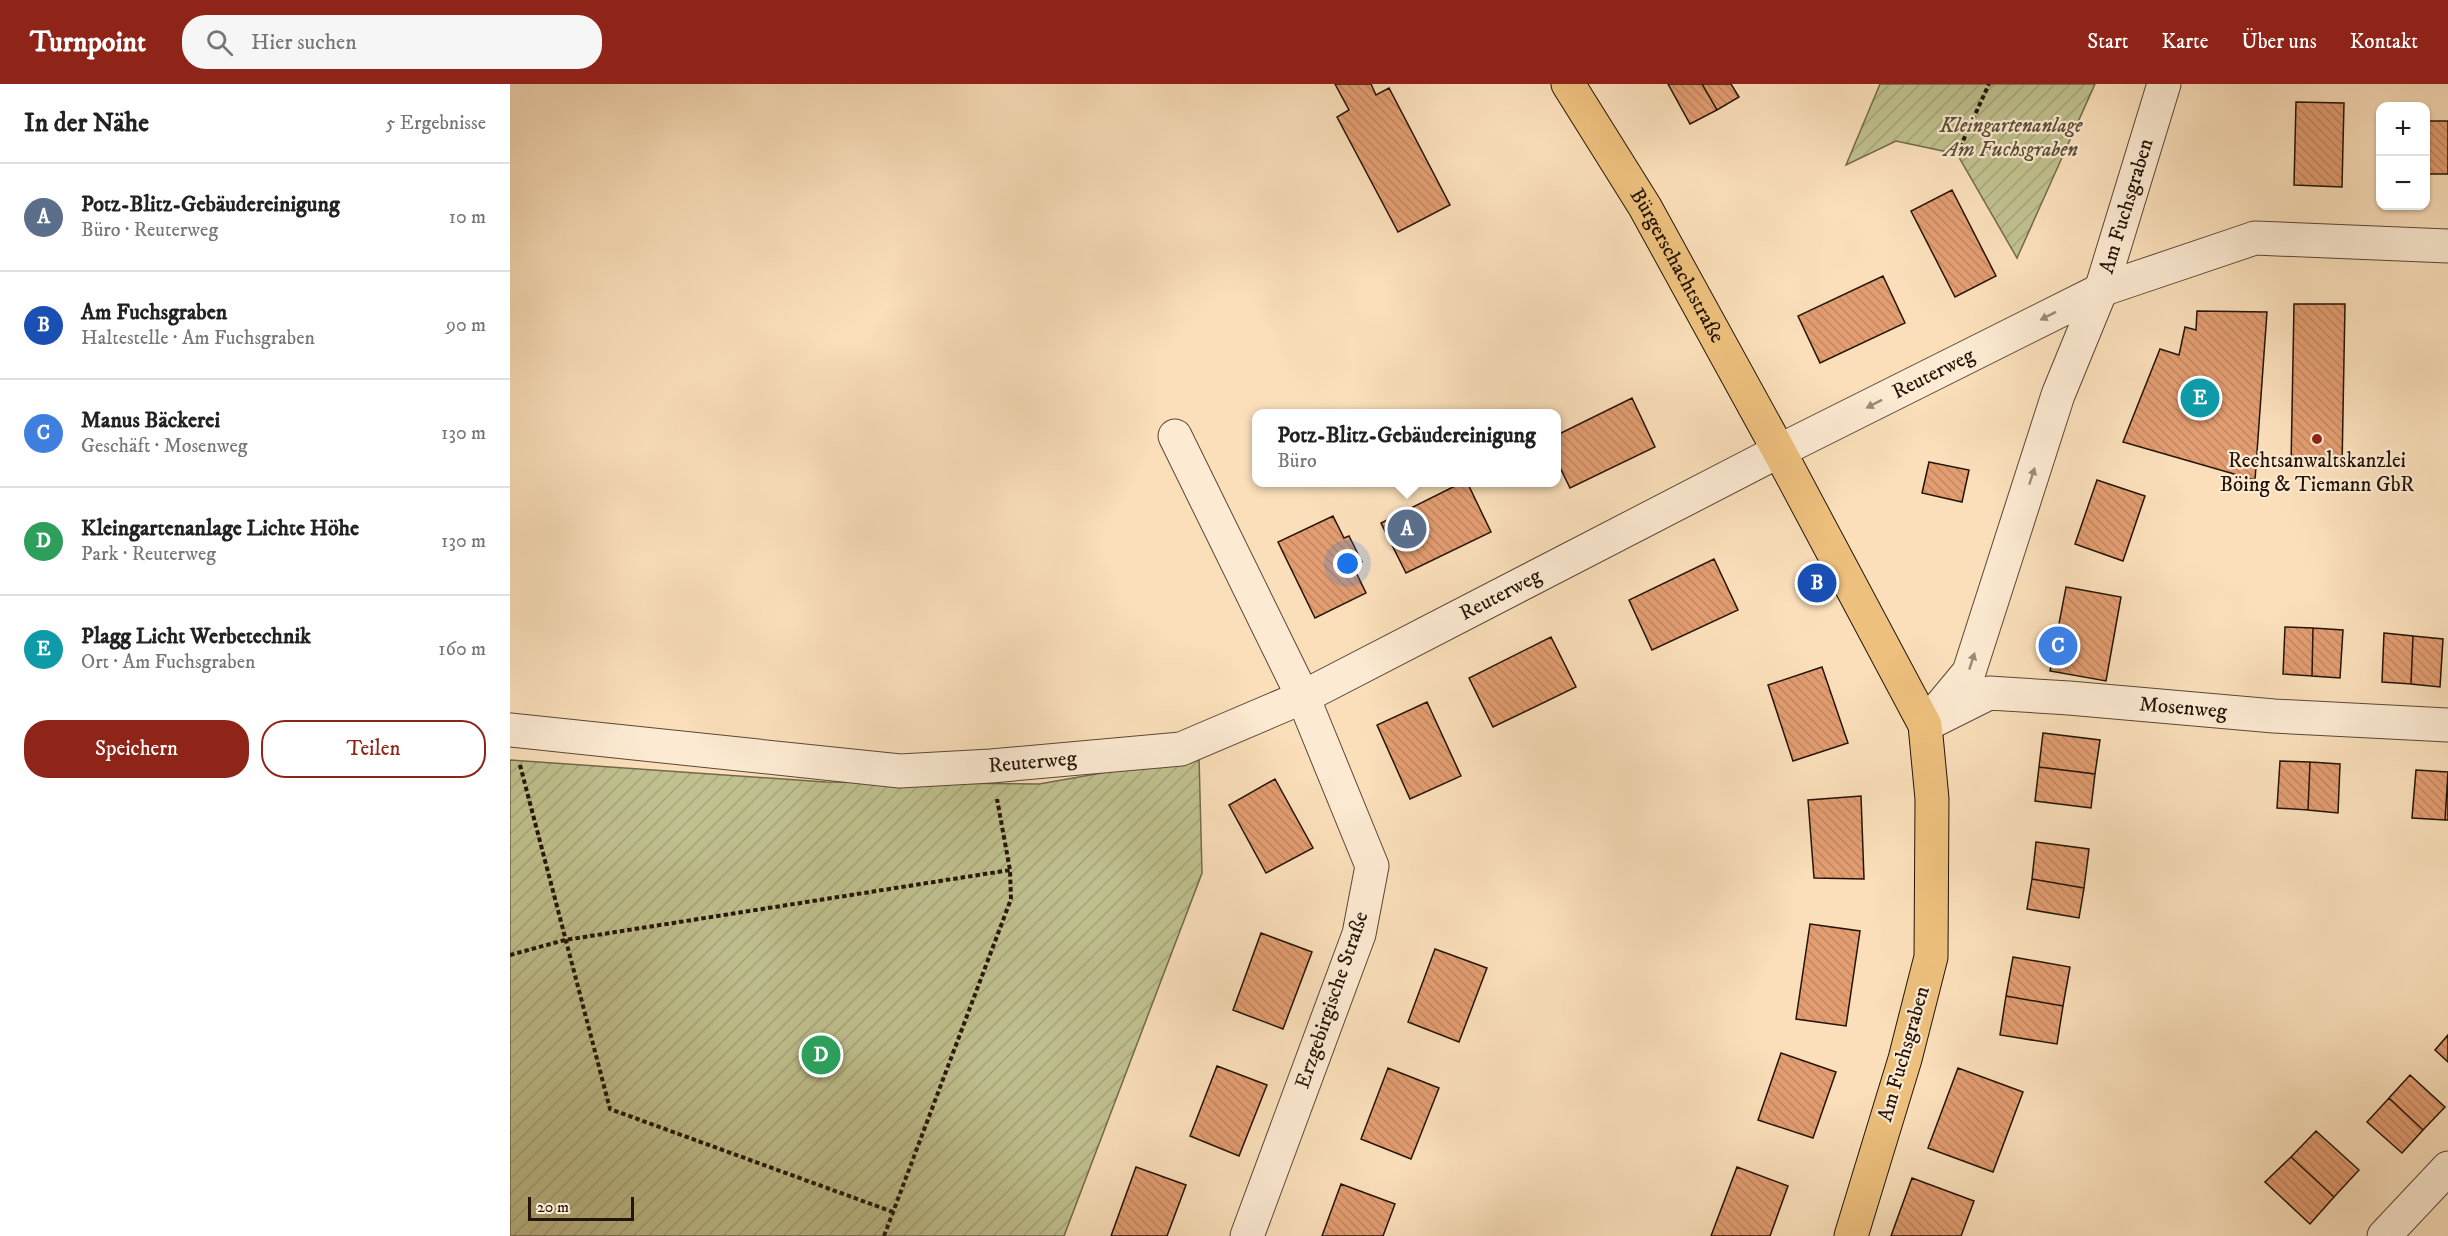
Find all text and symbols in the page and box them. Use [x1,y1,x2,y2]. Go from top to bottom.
search box [182,15,602,69]
text: Turnpoint [30,25,146,60]
icon: search [203,26,236,59]
text: Hier suchen [251,29,357,56]
text: Start [2087,29,2129,55]
text: Karte [2162,29,2208,55]
text: Über uns [2241,29,2317,55]
text: Kontakt [2350,29,2418,55]
map controls [2376,102,2430,210]
button: + [2376,102,2430,156]
text: In der Nähe [24,107,149,140]
text: 5 Ergebnisse [386,111,486,136]
park label: Kleingartenanlage Am Fuchsgraben [1939,113,2083,163]
street label: Am Fuchsgraben [2094,136,2160,277]
button: − [2376,156,2430,210]
street label: Bürgerschachtstraße [1624,184,1730,348]
text: Potz-Blitz-Gebäudereinigung [81,191,340,218]
text: A [37,205,50,230]
text: 10 m [449,205,486,230]
text: Büro · Reuterweg [81,218,218,243]
text: Am Fuchsgraben [81,299,227,326]
one-way arrow [2040,311,2057,321]
text: B [37,313,50,338]
text: 90 m [446,313,486,338]
text: Haltestelle · Am Fuchsgraben [81,326,315,351]
street label: Reuterweg [1888,342,1979,405]
pin: E [2180,376,2220,420]
one-way arrow [1866,399,1883,408]
text: Manus Bäckerei [81,407,220,434]
popup [1252,409,1561,487]
text: C [37,421,50,446]
text: 130 m [441,421,486,446]
text: Potz-Blitz-Gebäudereinigung [1277,422,1536,449]
marker: Rechtsanwaltskanzlei Böing & Tiemann GbR [2310,432,2324,446]
text: Geschäft · Mosenweg [81,434,248,459]
place label: Rechtsanwaltskanzlei Böing & Tiemann GbR [2220,448,2414,498]
text: Büro [1277,449,1317,474]
one-way arrow [2028,467,2038,485]
pin: A [1388,506,1426,552]
text: Kleingartenanlage Lichte Höhe [81,515,359,542]
text: D [36,529,51,554]
text: 130 m [441,529,486,554]
text: Park · Reuterweg [81,542,216,567]
your location [1333,549,1362,578]
pin: B [1798,560,1836,606]
street label: Reuterweg [1455,563,1546,627]
text: Plagg Licht Werbetechnik [81,623,311,650]
pin: C [2038,624,2078,668]
text: E [36,637,51,662]
text: 160 m [438,637,486,662]
text: Ort · Am Fuchsgraben [81,650,255,675]
one-way arrow [1968,652,1977,670]
street label: Mosenweg [2138,691,2229,725]
button: Speichern [24,720,249,778]
button: Teilen [261,720,486,778]
street label: Reuterweg [987,745,1079,779]
street label: Erzgebirgische Straße [1290,908,1375,1092]
street label: Am Fuchsgraben [1872,983,1936,1125]
pin: D [802,1032,840,1078]
scale bar [528,1194,634,1222]
text: 20 m [537,1197,569,1217]

